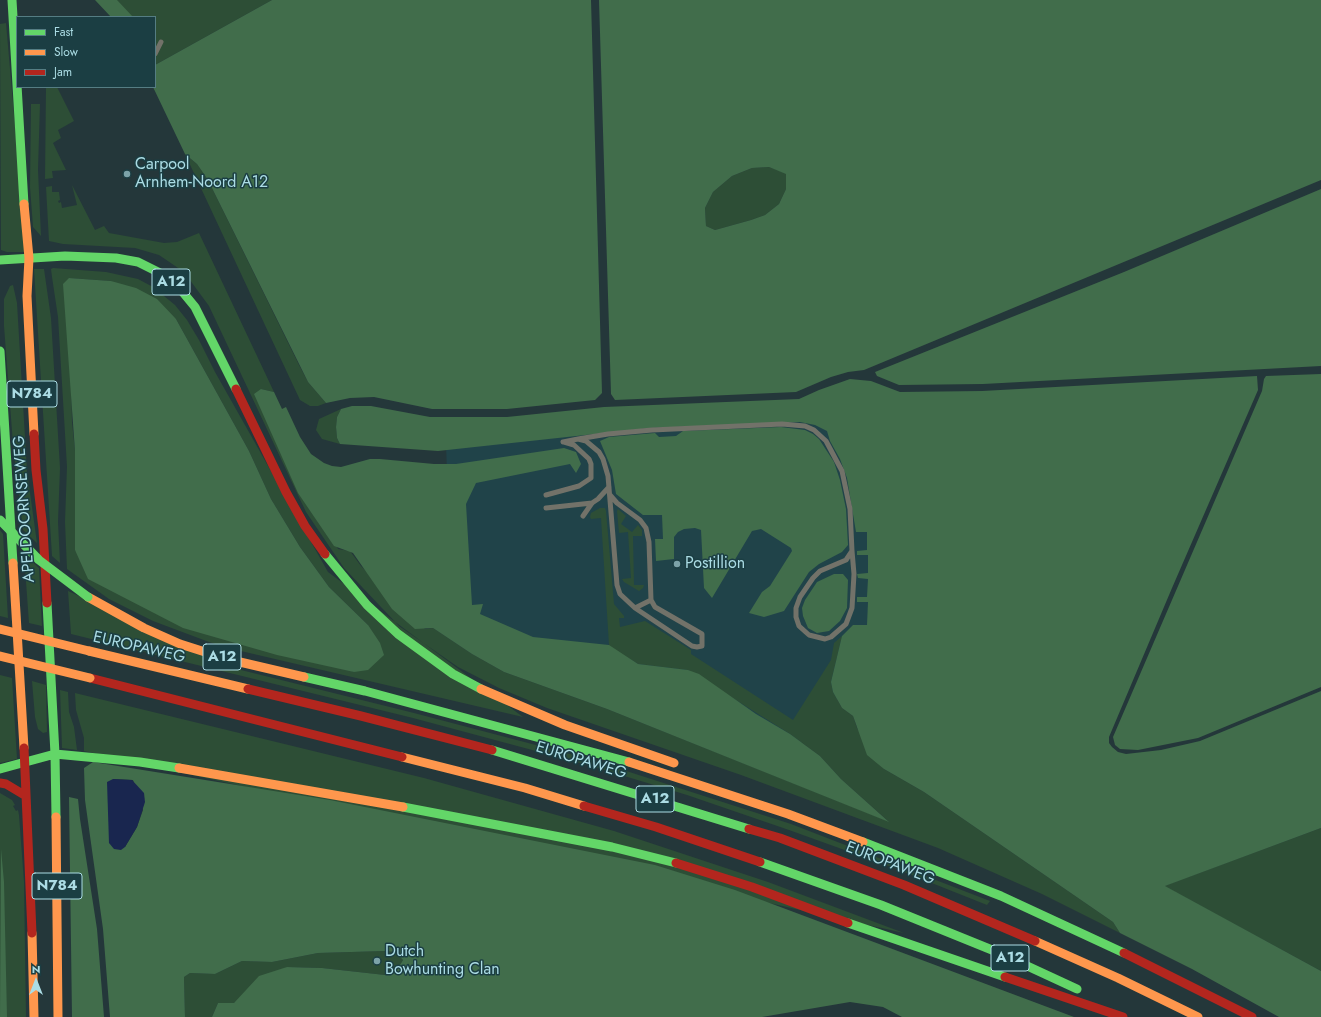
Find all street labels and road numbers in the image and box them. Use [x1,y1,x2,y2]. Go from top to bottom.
road number: A12 [152,269,190,295]
road number: N784 [7,381,57,407]
street label: APELDOORNSEWEG [10,435,40,583]
street label: EUROPAWEG [91,628,187,668]
road number: A12 [203,644,241,670]
street label: EUROPAWEG [533,738,629,784]
road number: A12 [636,786,674,812]
street label: EUROPAWEG [843,838,937,890]
road number: N784 [32,873,82,899]
road number: A12 [991,945,1029,971]

